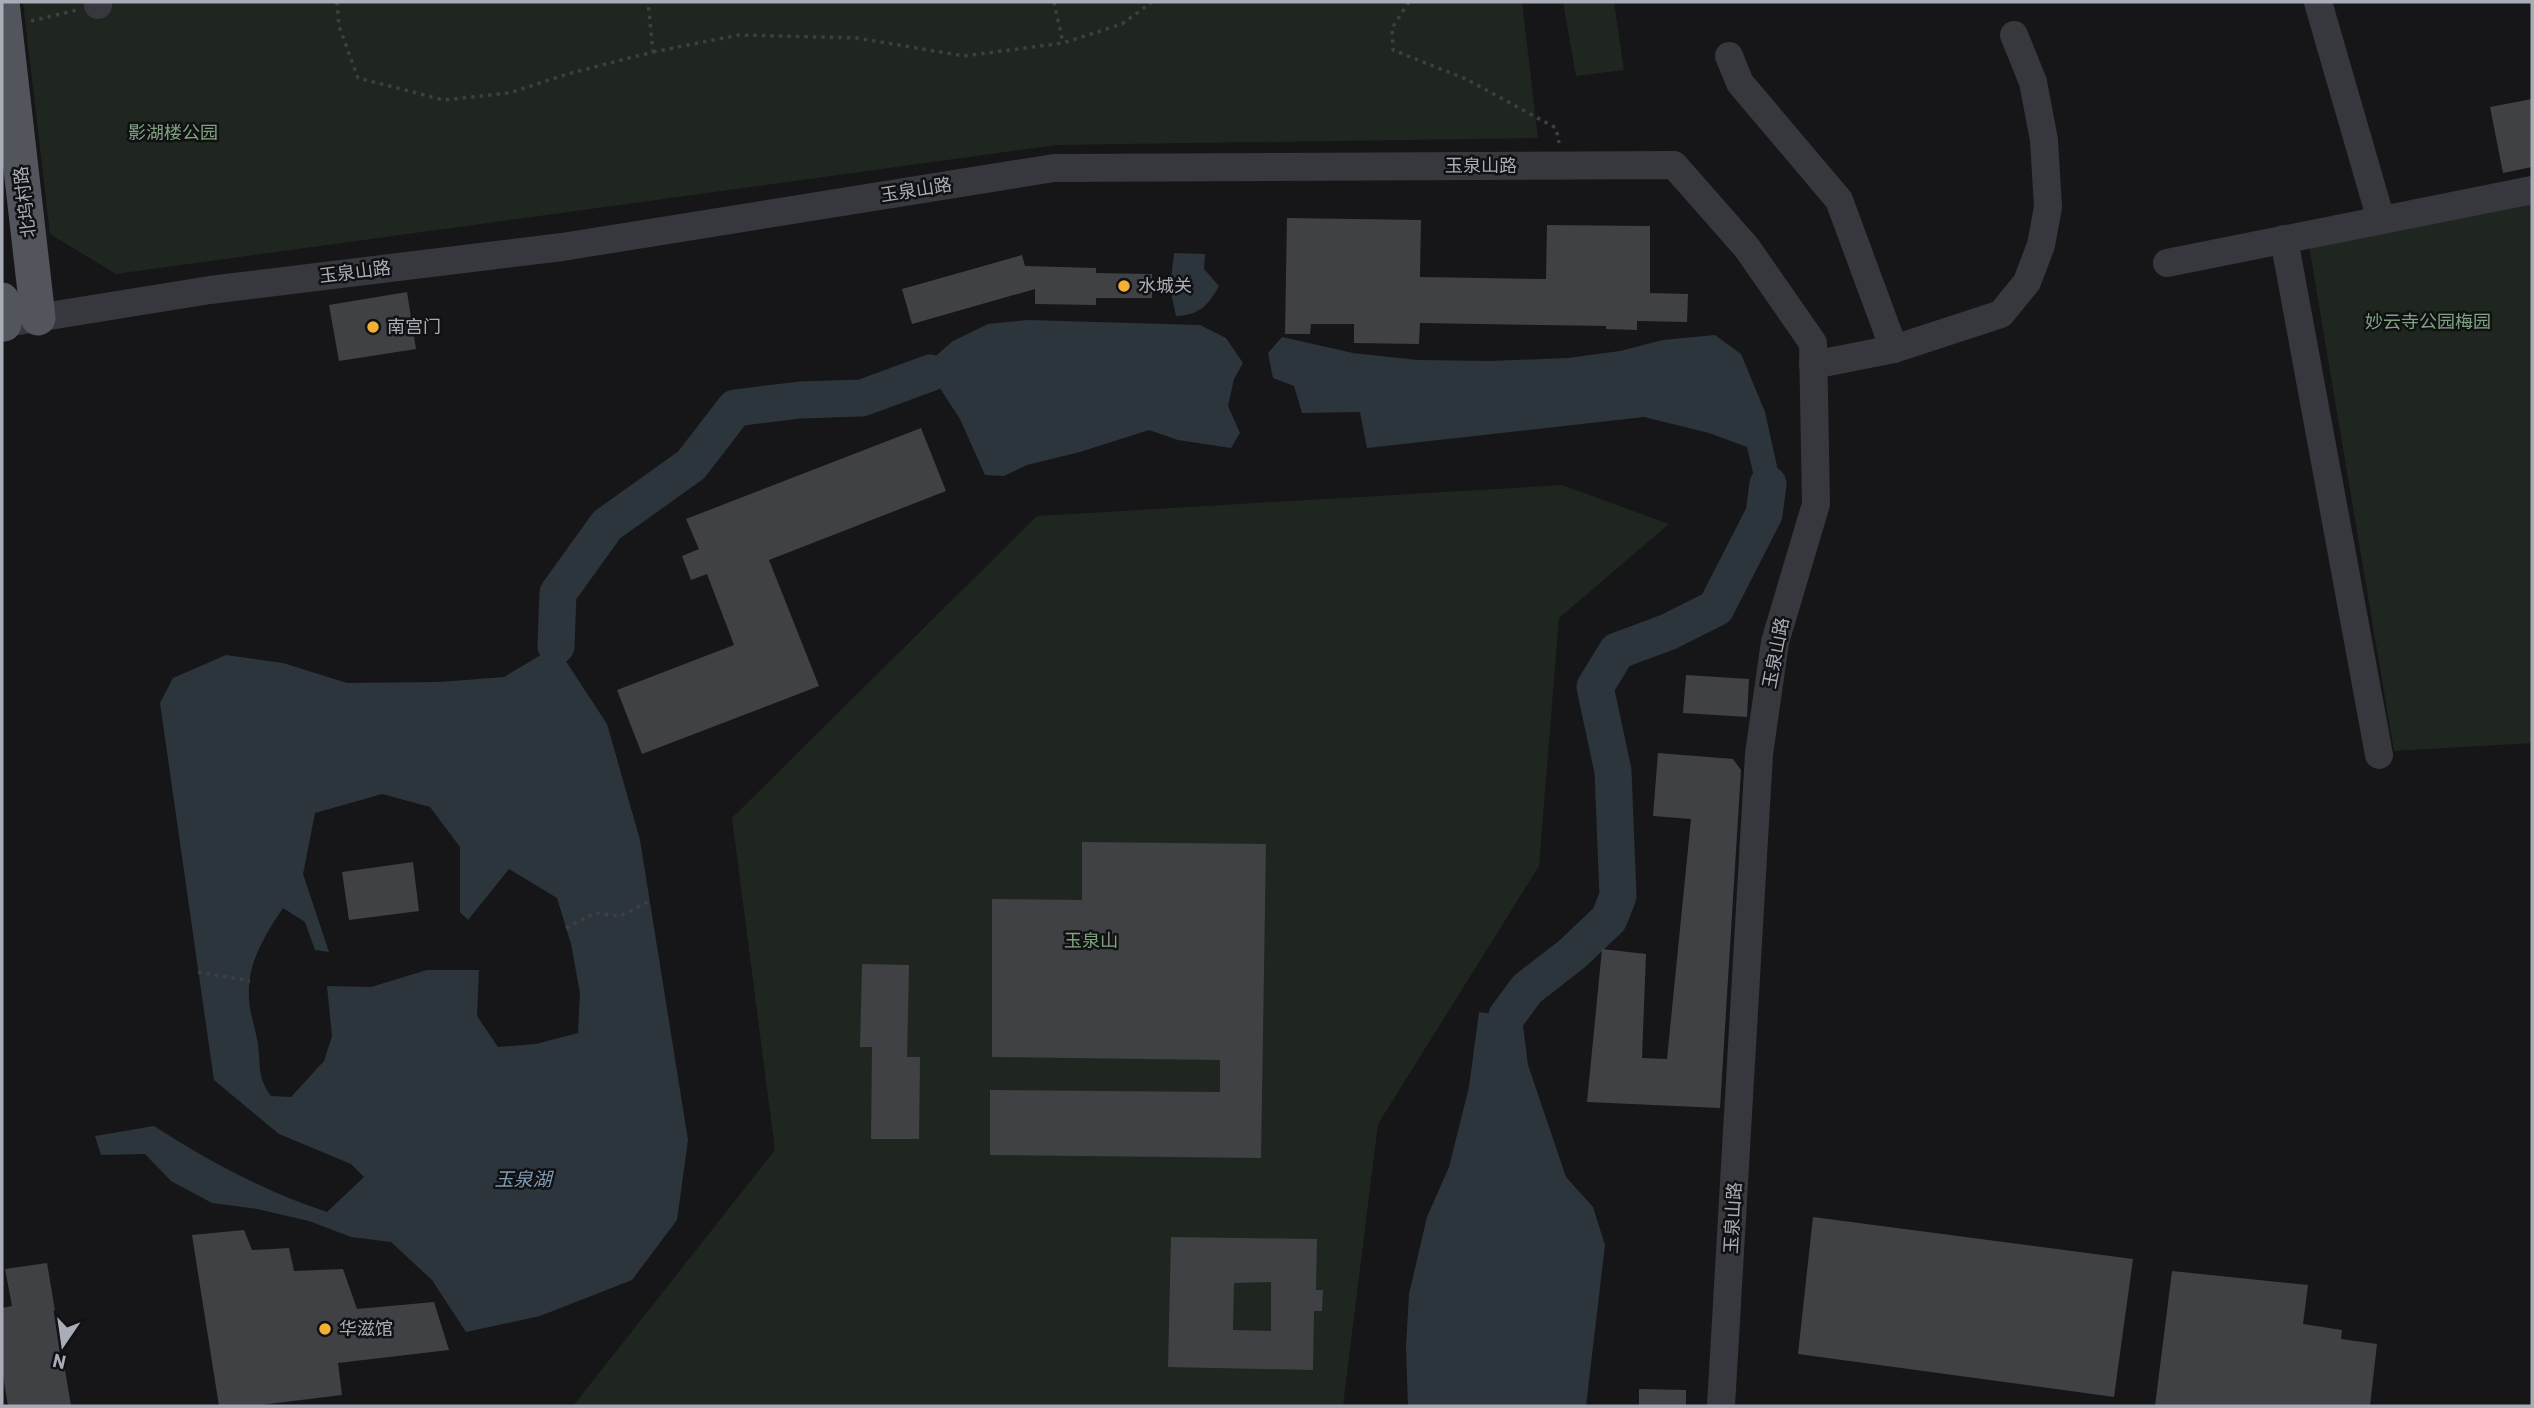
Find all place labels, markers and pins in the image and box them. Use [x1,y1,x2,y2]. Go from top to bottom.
place label: 水城关 [1138,274,1192,296]
marker: 水城关 [1116,278,1132,294]
place label: 南宫门 [387,315,441,337]
marker: 南宫门 [365,319,381,335]
place label: 华滋馆 [339,1317,393,1339]
marker: 华滋馆 [317,1321,333,1337]

